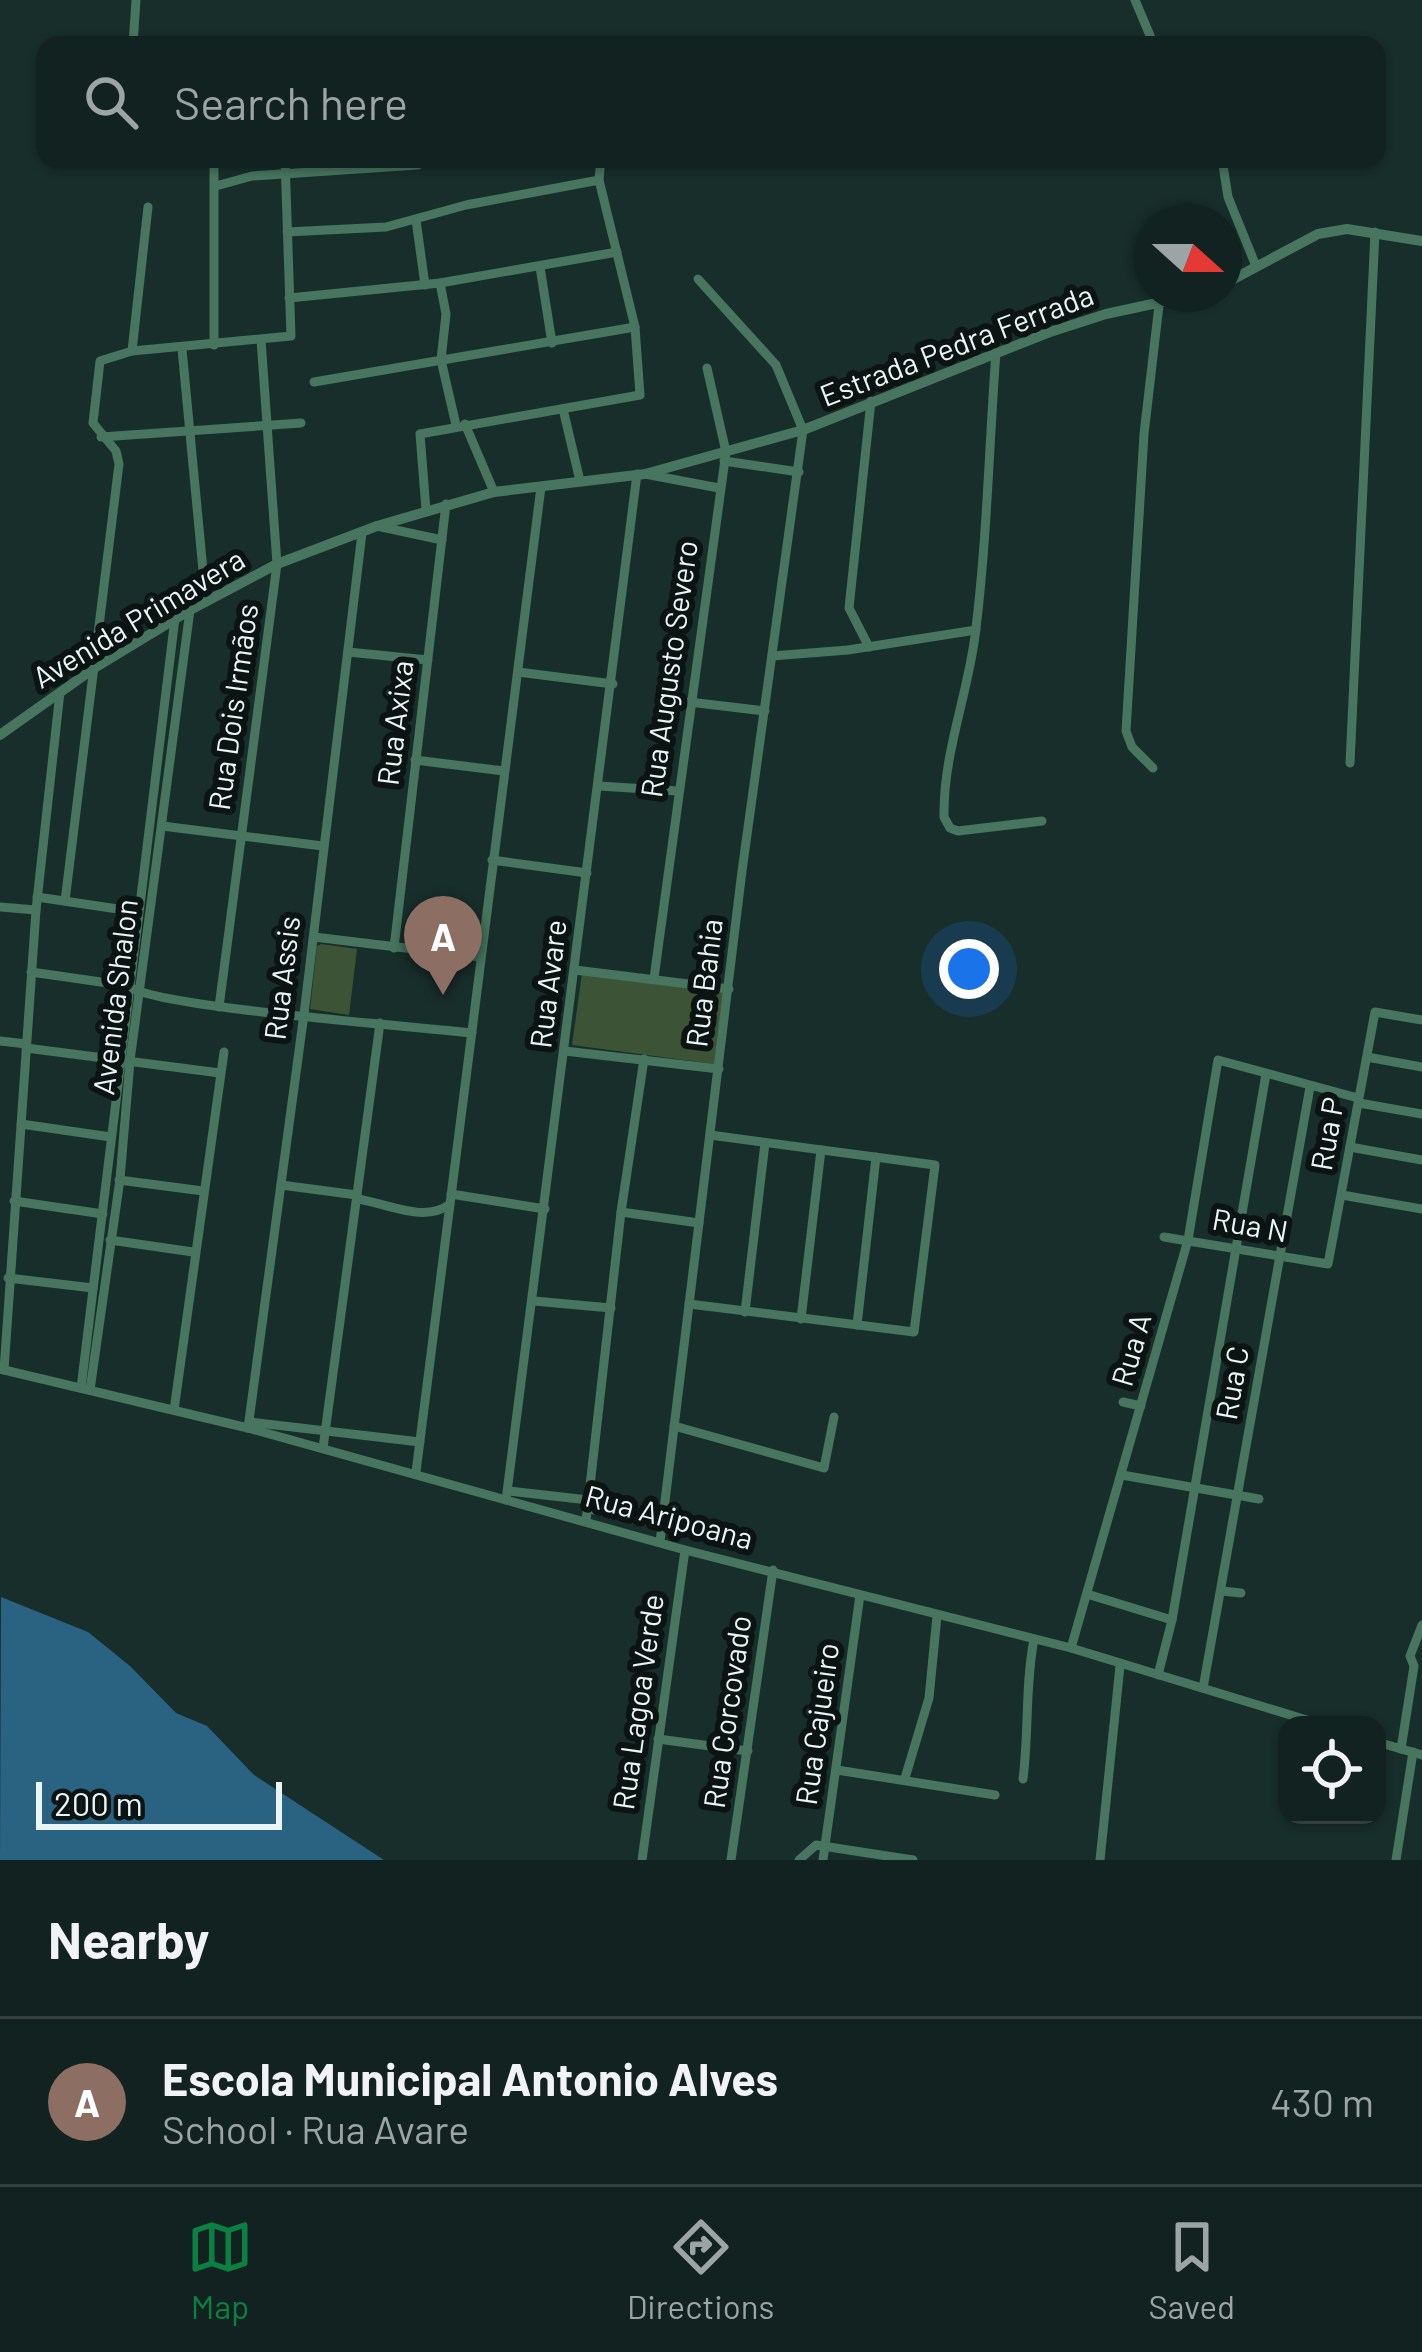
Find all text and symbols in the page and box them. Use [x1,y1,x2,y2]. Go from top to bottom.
search box [36,36,1386,168]
icon: search [78,69,144,135]
text: Search here [174,75,408,129]
north arrow [1134,204,1242,312]
street label: Estrada Pedra Ferrada [815,275,1098,413]
street label: Rua Augusto Severo [632,538,704,800]
street label: Avenida Primavera [25,540,250,695]
street label: Rua Dois Irmãos [200,601,264,812]
street label: Rua Axixa [368,658,420,787]
pin: A [404,896,482,995]
street label: Avenida Shalon [84,897,144,1097]
street label: Rua Assis [256,914,306,1042]
street label: Rua Avare [521,917,573,1050]
street label: Rua Bahia [677,917,729,1049]
your location [939,939,999,999]
street label: Rua P [1302,1094,1350,1173]
street label: Rua N [1210,1200,1291,1248]
street label: Rua A [1103,1309,1158,1390]
street label: Rua C [1207,1343,1255,1422]
street label: Rua Aripoana [582,1476,757,1556]
street label: Rua Lagoa Verde [604,1592,670,1812]
street label: Rua Corcovado [695,1613,757,1810]
street label: Rua Cajueiro [787,1640,845,1807]
map controls [1278,1716,1386,1824]
button: locate [1278,1716,1386,1824]
scale bar [36,1776,282,1829]
text: 200 m [54,1783,143,1823]
text: Nearby [48,1908,209,1969]
text: Escola Municipal Antonio Alves [162,2051,778,2105]
text: A [74,2078,100,2125]
text: 430 m [1270,2078,1374,2125]
text: School · Rua Avare [162,2105,469,2152]
tab: Map [187,2214,253,2326]
tab: Directions [627,2214,774,2326]
tab: Saved [1148,2214,1235,2326]

